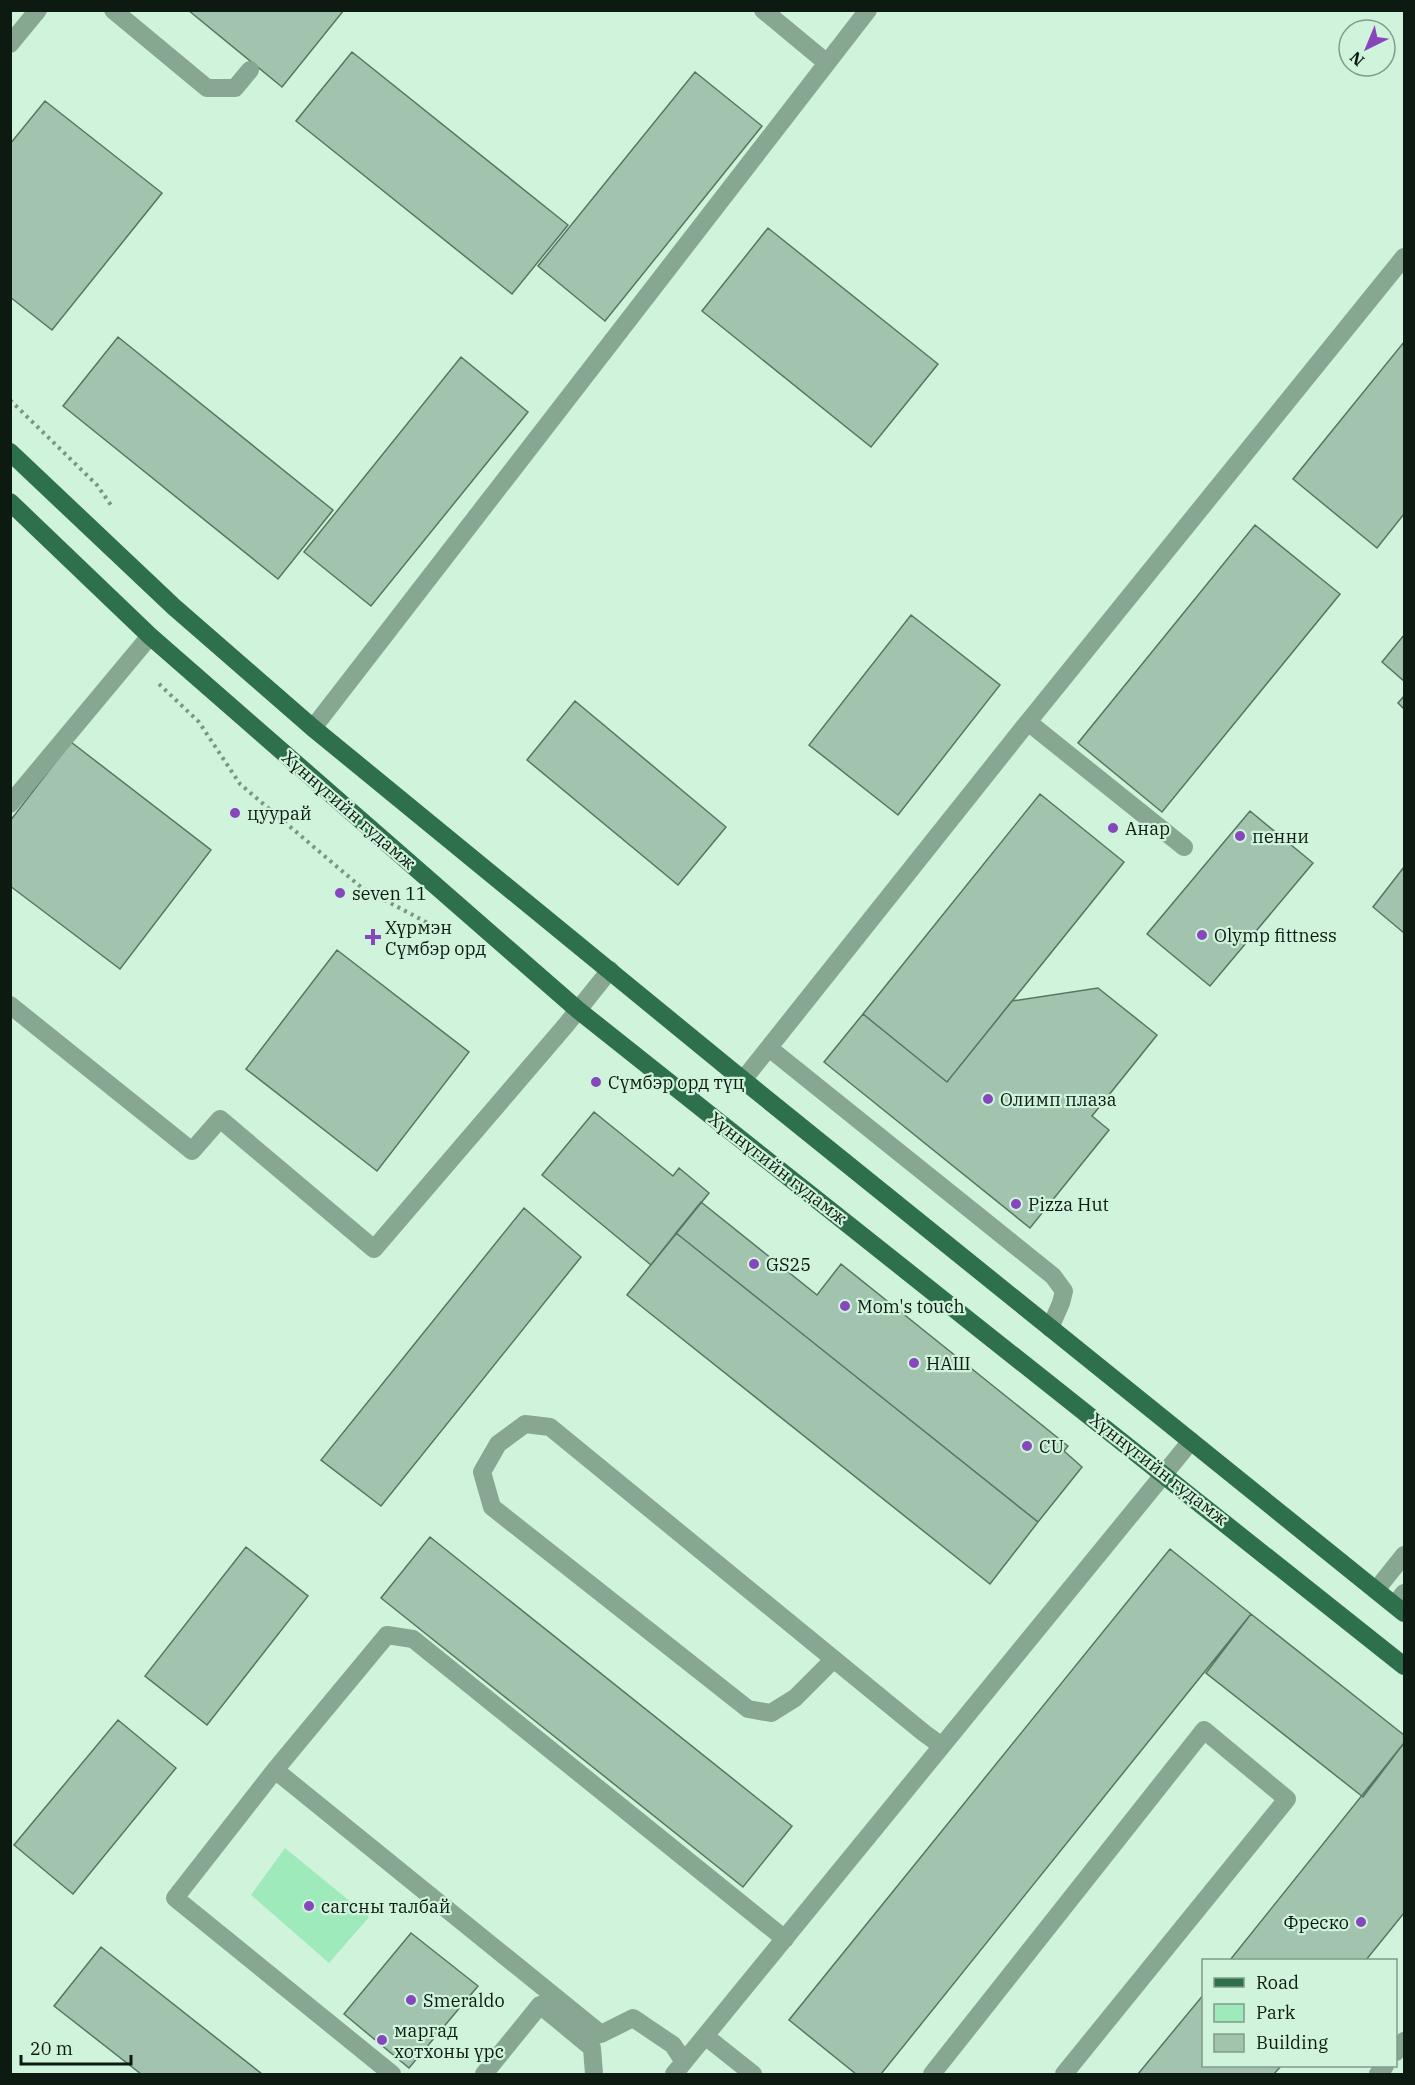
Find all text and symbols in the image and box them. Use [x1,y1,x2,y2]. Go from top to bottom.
north arrow [1337,18,1397,78]
text: N [1345,47,1368,71]
street label: Хүннүгийн гудамж [277,746,421,875]
place label: цуурай [247,802,312,825]
marker: цуурай [228,806,242,820]
place label: Анар [1125,817,1170,840]
marker: Анар [1106,821,1120,835]
place label: пенни [1252,825,1309,848]
marker: пенни [1233,829,1247,843]
place label: seven 11 [352,882,427,905]
marker: seven 11 [333,886,347,900]
place label: Хүрмэн Сүмбэр орд [385,916,486,960]
place label: Olymp fittness [1214,924,1337,947]
marker: Olymp fittness [1195,928,1209,942]
marker: Хүрмэн Сүмбэр орд [366,930,380,944]
place label: Сүмбэр орд түц [608,1071,745,1094]
marker: Сүмбэр орд түц [589,1075,603,1089]
place label: Олимп плаза [1000,1088,1117,1111]
marker: Олимп плаза [981,1092,995,1106]
street label: Хүннүгийн гудамж [704,1107,852,1230]
place label: Pizza Hut [1028,1193,1109,1216]
marker: Pizza Hut [1009,1197,1023,1211]
place label: GS25 [766,1253,811,1276]
marker: GS25 [747,1257,761,1271]
place label: Mom's touch [857,1295,965,1318]
marker: Mom's touch [838,1299,852,1313]
place label: НАШ [926,1352,971,1375]
marker: НАШ [907,1356,921,1370]
street label: Хүннүгийн гудамж [1085,1408,1233,1531]
place label: CU [1039,1435,1064,1458]
marker: CU [1020,1439,1034,1453]
place label: сагсны талбай [321,1895,451,1918]
marker: сагсны талбай [302,1899,316,1913]
place label: Фреско [1284,1911,1349,1934]
marker: Фреско [1354,1915,1368,1929]
legend [1202,1959,1397,2067]
text: Road [1256,1971,1299,1994]
place label: Smeraldo [423,1989,505,2012]
marker: Smeraldo [404,1993,418,2007]
text: Park [1256,2001,1296,2024]
place label: маргад хотхоны үрс [394,2019,504,2063]
scale bar [21,2028,130,2066]
text: Building [1256,2031,1328,2054]
marker: маргад хотхоны үрс [375,2033,389,2047]
text: 20 m [30,2037,73,2060]

